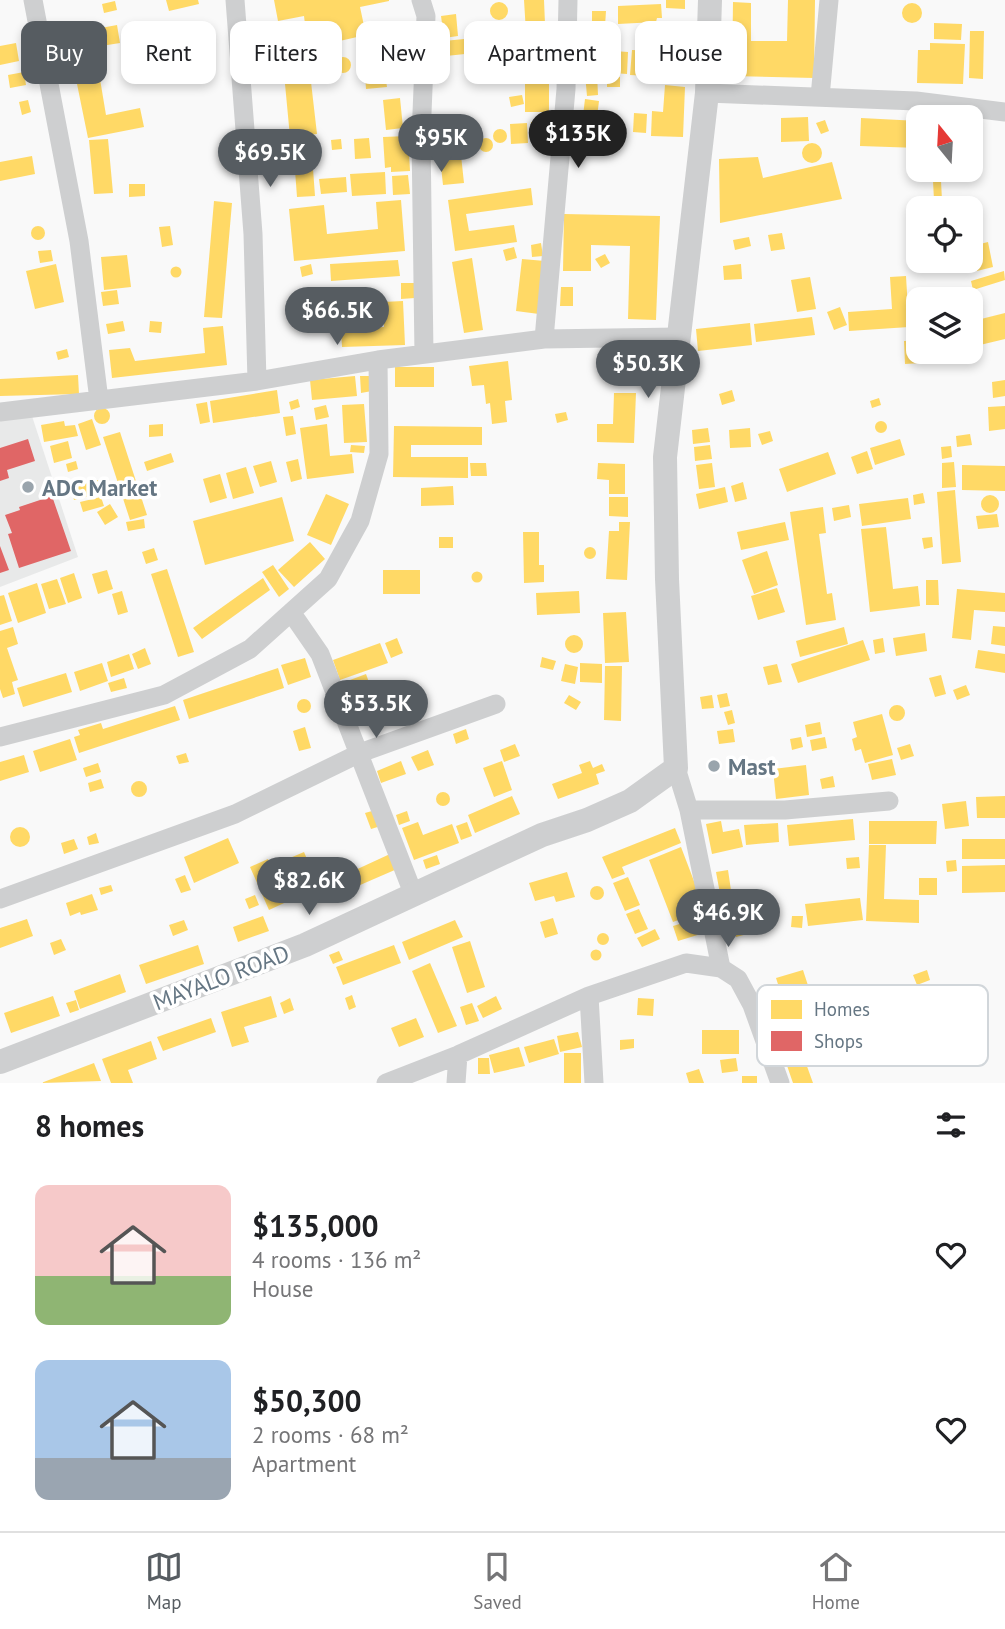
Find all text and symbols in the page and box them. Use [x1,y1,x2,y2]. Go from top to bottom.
chip: Buy [21,21,107,84]
chip: Rent [121,21,216,84]
chip: Filters [230,21,342,84]
chip: New [356,21,450,84]
chip: Apartment [464,21,621,84]
chip: House [635,21,747,84]
north arrow [906,105,984,182]
map controls [906,105,983,364]
pin: $135K [529,110,627,170]
pin: $95K [400,114,482,174]
text: $135K [545,118,611,147]
text: $95K [414,122,468,151]
pin: $69.5K [213,130,327,189]
text: $69.5K [234,137,306,166]
button: locate [906,196,983,273]
button: layers [906,287,983,364]
pin: $66.5K [280,288,394,347]
text: $66.5K [301,295,373,324]
pin: $50.3K [591,340,705,400]
text: $50.3K [612,348,684,377]
place label: ADC Market [42,473,157,502]
marker: ADC Market [20,479,36,495]
pin: $53.5K [319,680,433,740]
text: $53.5K [340,688,412,717]
place label: Mast [728,752,776,781]
marker: Mast [706,758,722,774]
pin: $82.6K [252,858,366,917]
text: $82.6K [273,865,345,894]
pin: $46.9K [671,890,785,949]
text: $46.9K [692,897,764,926]
street label: MAYALO ROAD [149,938,293,1016]
legend [757,985,988,1066]
text: Homes [814,997,870,1021]
text: Shops [814,1029,863,1053]
text: 8 homes [35,1106,144,1145]
icon: filters [932,1106,970,1144]
text: $135,000 [252,1206,379,1245]
icon: home [91,1213,175,1297]
icon: heart [932,1236,970,1274]
text: 4 rooms · 136 m² [252,1245,421,1274]
text: House [252,1274,314,1303]
text: $50,300 [252,1381,362,1420]
icon: home [91,1388,175,1472]
icon: heart [932,1411,970,1449]
text: 2 rooms · 68 m² [252,1420,409,1449]
text: Apartment [252,1449,356,1478]
tab: Map [145,1548,183,1614]
tab: Saved [473,1548,522,1614]
tab: Home [812,1548,860,1614]

